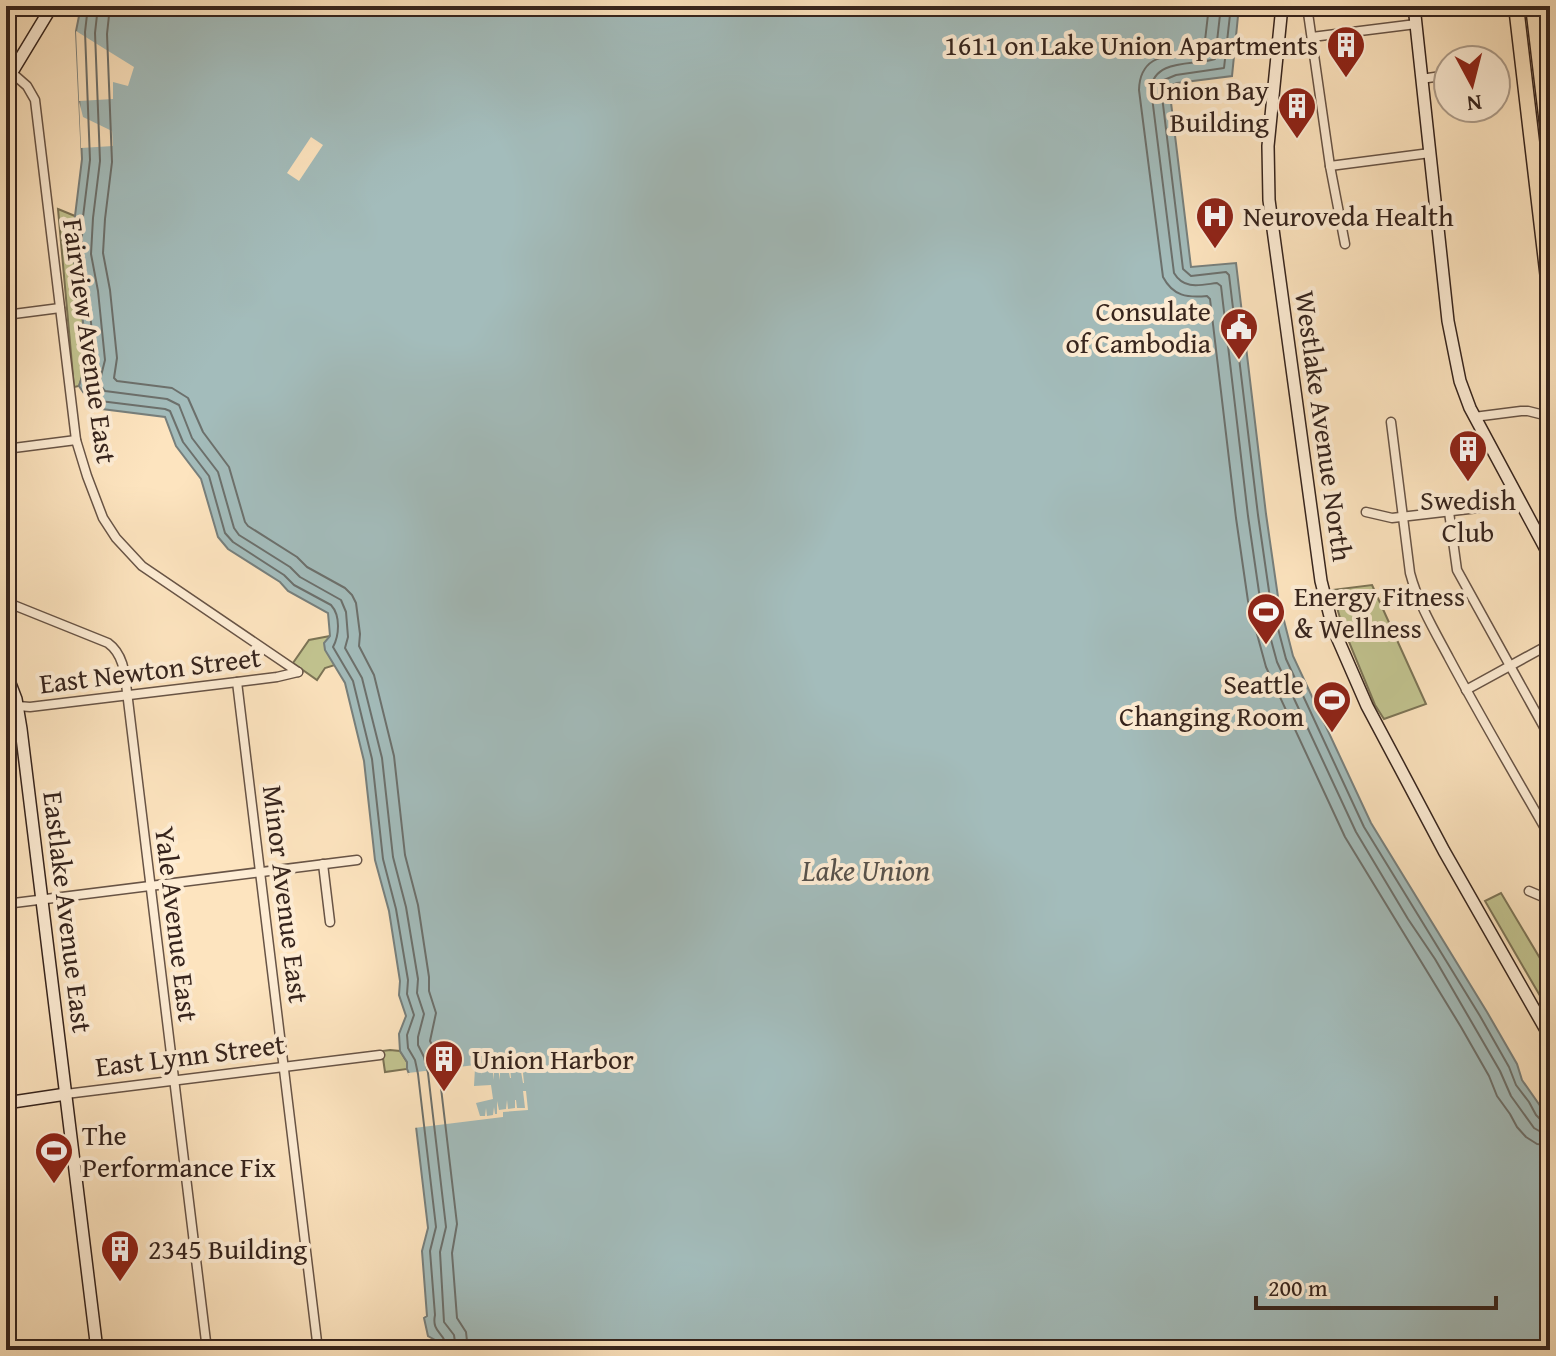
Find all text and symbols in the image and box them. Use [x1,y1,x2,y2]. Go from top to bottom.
place label: 1611 on Lake Union Apartments [944,24,1318,65]
building icon: 1611 on Lake Union Apartments [1325,24,1367,79]
north arrow [1432,44,1512,124]
place label: Union Bay Building [1148,69,1269,142]
building icon: Union Bay Building [1276,85,1318,140]
text: N [1465,87,1484,121]
hospital icon: Neuroveda Health [1194,195,1236,250]
place label: Neuroveda Health [1243,195,1454,236]
street label: Fairview Avenue East [53,216,128,466]
street label: Westlake Avenue North [1285,288,1364,564]
place label: Consulate of Cambodia [1065,290,1212,363]
public building icon: Consulate of Cambodia [1218,306,1260,361]
building icon: Swedish Club [1447,428,1489,483]
place label: Swedish Club [1420,479,1516,552]
place label: Energy Fitness & Wellness [1294,575,1465,648]
sports icon: Energy Fitness & Wellness [1245,591,1287,646]
street label: East Newton Street [37,636,263,703]
place label: Seattle Changing Room [1119,663,1304,736]
sports icon: Seattle Changing Room [1311,679,1353,734]
street label: Minor Avenue East [253,783,320,1005]
street label: Eastlake Avenue East [33,789,104,1035]
street label: Yale Avenue East [145,824,210,1024]
water label: Lake Union [801,848,930,892]
street label: East Lynn Street [93,1023,287,1086]
building icon: Union Harbor [423,1038,465,1093]
place label: Union Harbor [472,1038,634,1079]
place label: The Performance Fix [82,1114,277,1187]
sports icon: The Performance Fix [33,1130,75,1185]
building icon: 2345 Building [99,1228,141,1283]
place label: 2345 Building [148,1228,307,1269]
scale bar [1256,1260,1496,1310]
text: 200 m [1268,1270,1328,1305]

